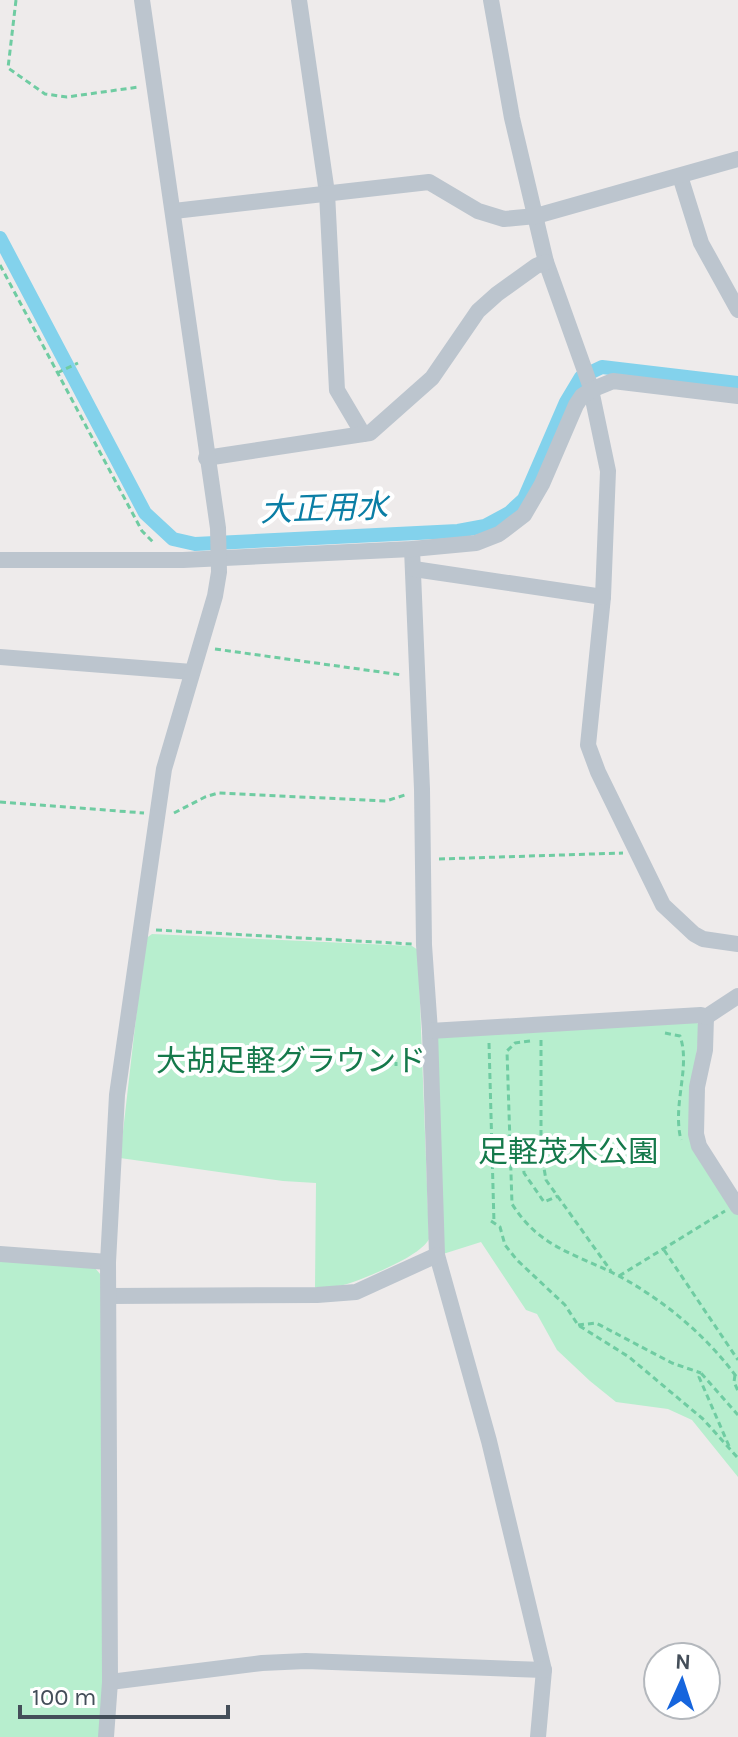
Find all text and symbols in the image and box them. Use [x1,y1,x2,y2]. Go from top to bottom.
water label: 大正用水 [259,488,392,529]
park label: 大胡足軽グラウンド [156,1043,426,1079]
park label: 足軽茂木公園 [478,1134,658,1170]
north arrow [642,1641,722,1721]
text: N [674,1649,692,1675]
scale bar [20,1669,228,1719]
text: 100 m [32,1683,97,1711]

